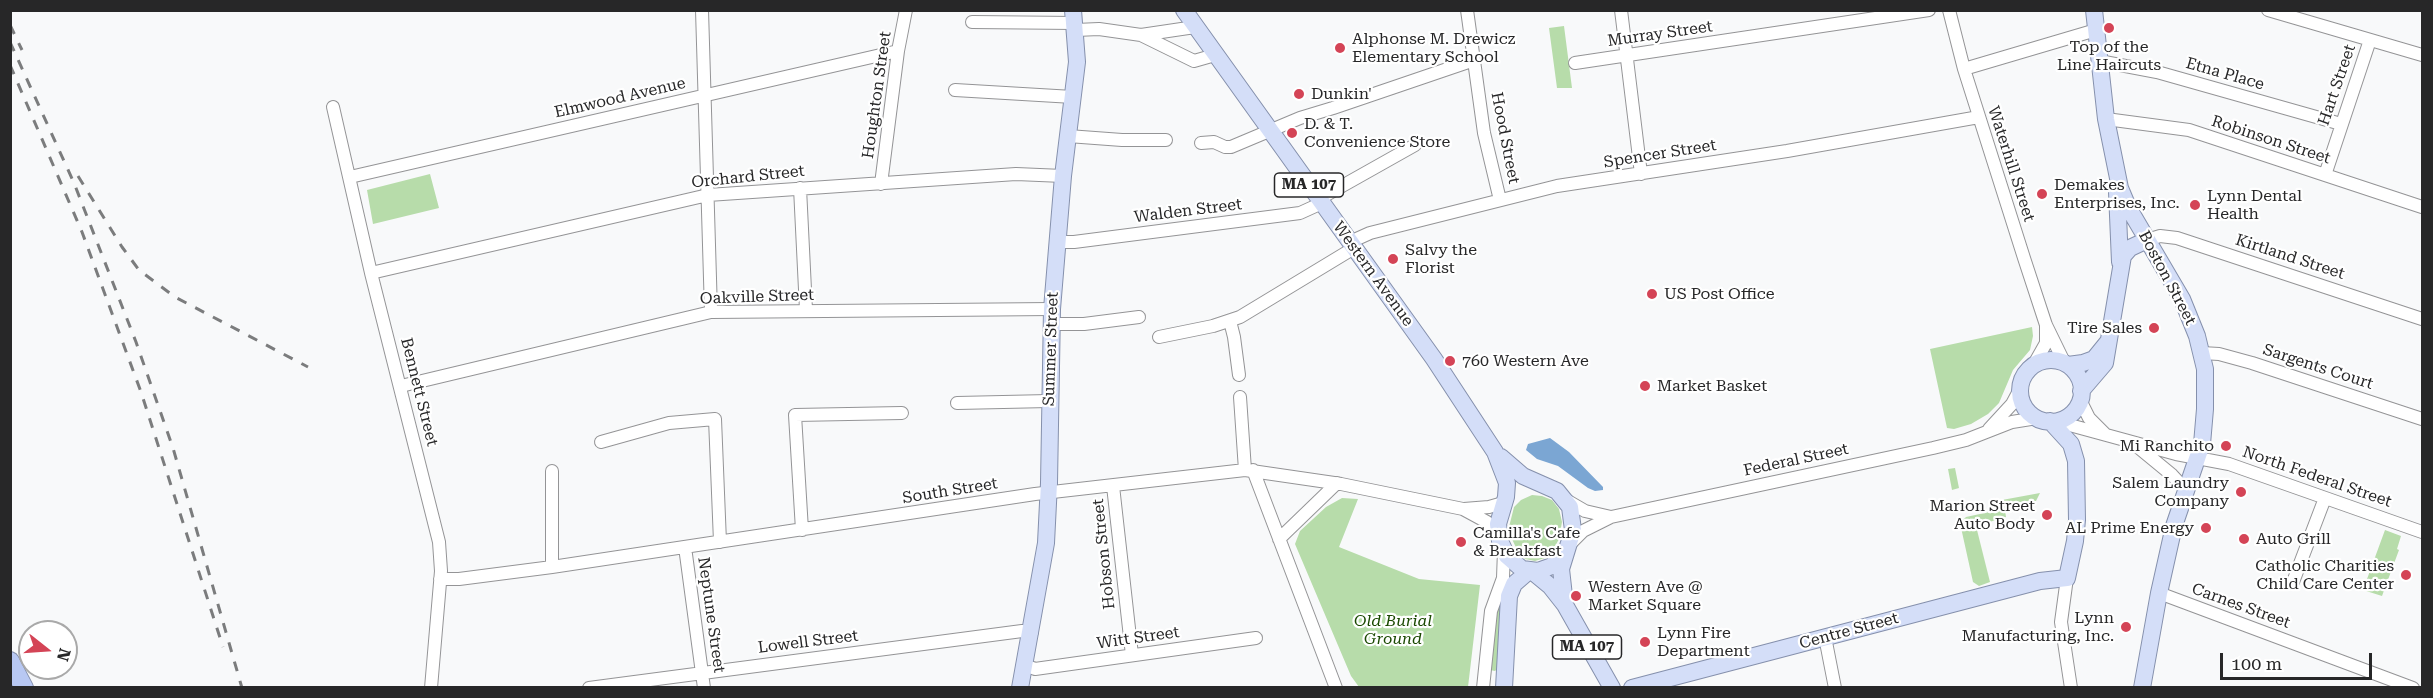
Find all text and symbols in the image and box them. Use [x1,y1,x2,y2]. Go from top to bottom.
street label: Murray Street [1606,17,1714,51]
marker: Top of the Line Haircuts [2102,21,2116,35]
place label: Alphonse M. Drewicz Elementary School [1352,29,1515,67]
street label: Houghton Street [859,30,895,160]
place label: Top of the Line Haircuts [2057,37,2161,75]
marker: Alphonse M. Drewicz Elementary School [1333,41,1347,55]
street label: Hart Street [2314,42,2360,128]
street label: Etna Place [2184,54,2266,94]
street label: Elmwood Avenue [553,74,687,122]
place label: Dunkin' [1311,84,1372,104]
marker: Dunkin' [1292,87,1306,101]
street label: Hood Street [1487,91,1523,185]
street label: Waterhill Street [1983,104,2039,224]
street label: Robinson Street [2209,112,2333,168]
place label: D. & T. Convenience Store [1304,114,1450,152]
marker: D. & T. Convenience Store [1285,126,1299,140]
street label: Spencer Street [1602,136,1718,172]
street label: Orchard Street [690,162,806,192]
road number: MA 107 [1274,173,1344,197]
place label: Demakes Enterprises, Inc. [2054,175,2180,213]
place label: Lynn Dental Health [2207,186,2302,224]
marker: Demakes Enterprises, Inc. [2035,187,2049,201]
street label: Walden Street [1133,195,1243,227]
marker: Lynn Dental Health [2188,198,2202,212]
street label: Western Avenue [1329,218,1417,330]
street label: Boston Street [2134,228,2200,328]
street label: Kirtland Street [2233,230,2347,284]
place label: Salvy the Florist [1405,240,1477,278]
marker: Salvy the Florist [1386,252,1400,266]
place label: US Post Office [1664,284,1775,304]
street label: Oakville Street [700,285,814,309]
marker: US Post Office [1645,287,1659,301]
street label: Summer Street [1039,291,1063,407]
place label: Tire Sales [2067,318,2142,338]
marker: Tire Sales [2147,321,2161,335]
street label: Bennett Street [396,336,442,448]
street label: Sargents Court [2261,340,2375,394]
place label: 760 Western Ave [1462,351,1589,371]
marker: 760 Western Ave [1443,354,1457,368]
place label: Market Basket [1657,376,1767,396]
marker: Market Basket [1638,379,1652,393]
place label: Mi Ranchito [2120,436,2214,456]
marker: Mi Ranchito [2219,439,2233,453]
street label: Federal Street [1742,440,1850,480]
street label: North Federal Street [2240,442,2394,512]
place label: Salem Laundry Company [2112,473,2229,511]
street label: South Street [901,474,999,508]
marker: Salem Laundry Company [2234,485,2248,499]
place label: Marion Street Auto Body [1929,496,2035,534]
street label: Hobson Street [1089,498,1119,610]
marker: Marion Street Auto Body [2040,508,2054,522]
place label: AL Prime Energy [2065,518,2194,538]
marker: AL Prime Energy [2199,521,2213,535]
place label: Camilla's Cafe & Breakfast [1473,523,1580,561]
place label: Auto Grill [2256,529,2331,549]
marker: Auto Grill [2237,532,2251,546]
marker: Camilla's Cafe & Breakfast [1454,535,1468,549]
street label: Neptune Street [693,556,729,674]
place label: Catholic Charities Child Care Center [2255,556,2394,594]
marker: Catholic Charities Child Care Center [2399,568,2413,582]
place label: Western Ave @ Market Square [1588,577,1703,615]
street label: Carnes Street [2189,579,2293,633]
marker: Western Ave @ Market Square [1569,589,1583,603]
place label: Lynn Manufacturing, Inc. [1962,608,2114,646]
street label: Centre Street [1797,609,1901,653]
park label: Old Burial Ground [1354,611,1432,649]
north arrow [18,620,78,680]
marker: Lynn Manufacturing, Inc. [2119,620,2133,634]
street label: Witt Street [1095,623,1181,653]
place label: Lynn Fire Department [1657,623,1750,661]
street label: Lowell Street [757,626,859,658]
road number: MA 107 [1552,635,1622,659]
marker: Lynn Fire Department [1638,635,1652,649]
scale bar [2223,641,2374,679]
text: N [53,646,75,663]
text: 100 m [2231,653,2282,674]

